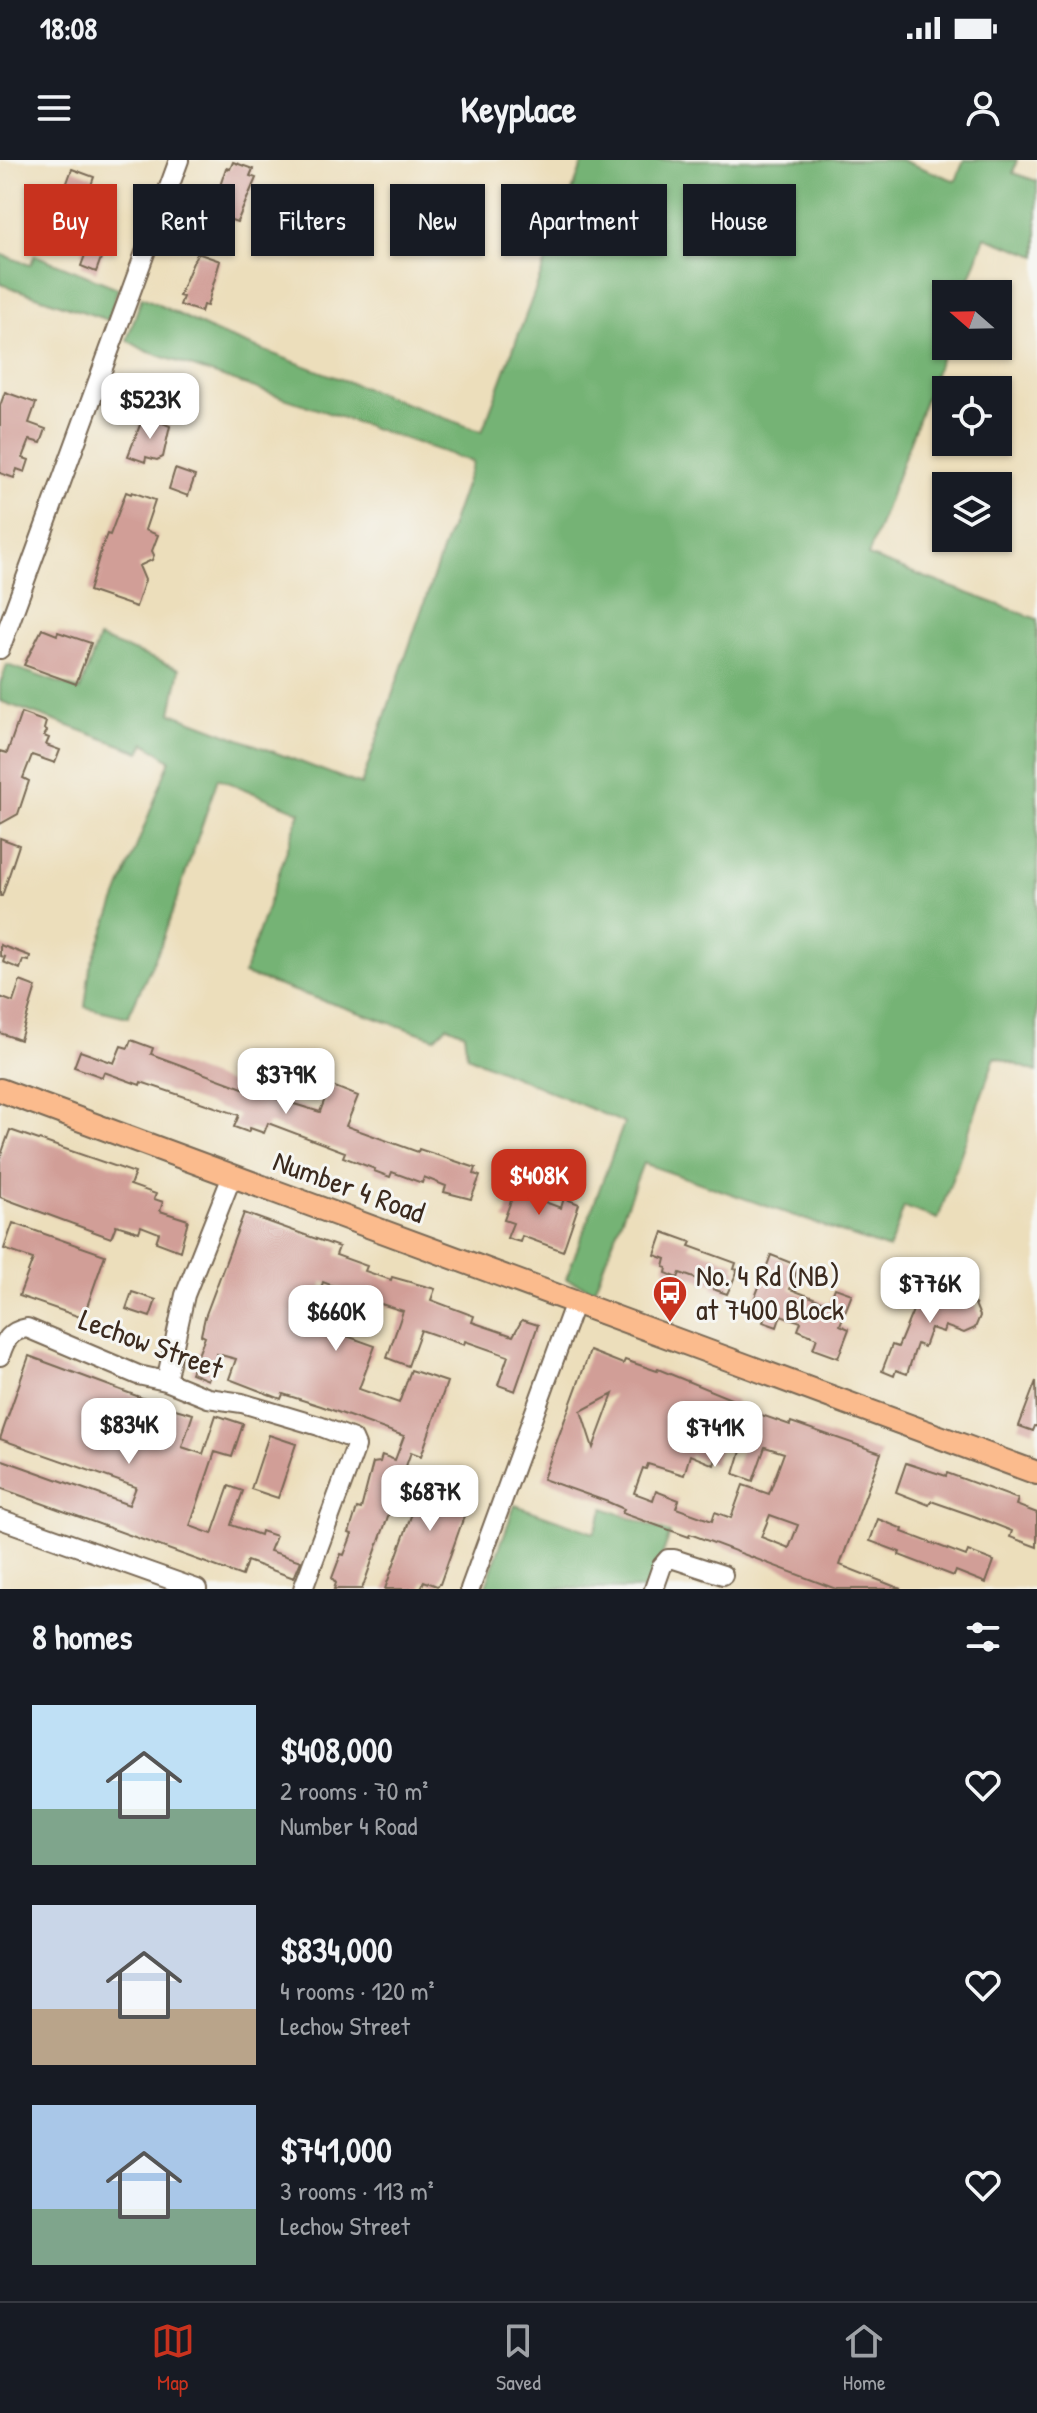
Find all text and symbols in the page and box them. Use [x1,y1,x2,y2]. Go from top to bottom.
text: 18:08 [40,8,97,48]
text: Keyplace [461,84,576,133]
icon: menu [32,86,76,130]
icon: person [961,86,1005,130]
chip: Buy [24,184,117,256]
chip: Rent [133,184,235,256]
chip: Filters [251,184,374,256]
chip: New [390,184,485,256]
chip: Apartment [501,184,667,256]
chip: House [683,184,796,256]
north arrow [932,280,1012,360]
map controls [932,280,1012,552]
pin: $523K [94,373,206,441]
button: locate [932,376,1012,456]
text: $523K [119,381,181,416]
button: layers [932,472,1012,552]
pin: $379K [230,1048,342,1116]
text: $379K [256,1056,316,1091]
street label: Number 4 Road [268,1140,431,1232]
pin: $408K [483,1149,595,1217]
text: $408K [509,1157,569,1192]
place label: No. 4 Rd (NB) at 7400 Block [696,1255,844,1329]
pin: $776K [874,1257,986,1325]
text: $776K [899,1265,961,1300]
bus stop icon: No. 4 Rd (NB) at 7400 Block [651,1274,689,1324]
pin: $660K [280,1285,392,1353]
text: $660K [306,1293,366,1328]
street label: Lechow Street [74,1299,229,1388]
pin: $834K [73,1398,185,1466]
pin: $741K [659,1401,771,1469]
text: $834K [99,1406,159,1441]
text: $741K [686,1409,744,1444]
pin: $687K [374,1465,486,1533]
text: $687K [399,1473,461,1508]
text: 8 homes [32,1614,132,1660]
icon: filters [961,1615,1005,1659]
text: $408,000 [280,1727,393,1773]
icon: home [96,1737,192,1833]
icon: heart [961,1763,1005,1807]
text: 2 rooms · 70 m² [280,1773,428,1808]
text: Number 4 Road [280,1808,417,1843]
text: $834,000 [280,1927,393,1973]
icon: home [96,1937,192,2033]
icon: heart [961,1963,1005,2007]
text: 4 rooms · 120 m² [280,1973,434,2008]
text: Lechow Street [280,2008,410,2043]
text: $741,000 [280,2127,392,2173]
icon: home [96,2137,192,2233]
icon: heart [961,2163,1005,2207]
text: 3 rooms · 113 m² [280,2173,434,2208]
text: Lechow Street [280,2208,410,2243]
tab: Map [151,2319,195,2397]
tab: Saved [496,2319,541,2397]
tab: Home [842,2319,886,2397]

